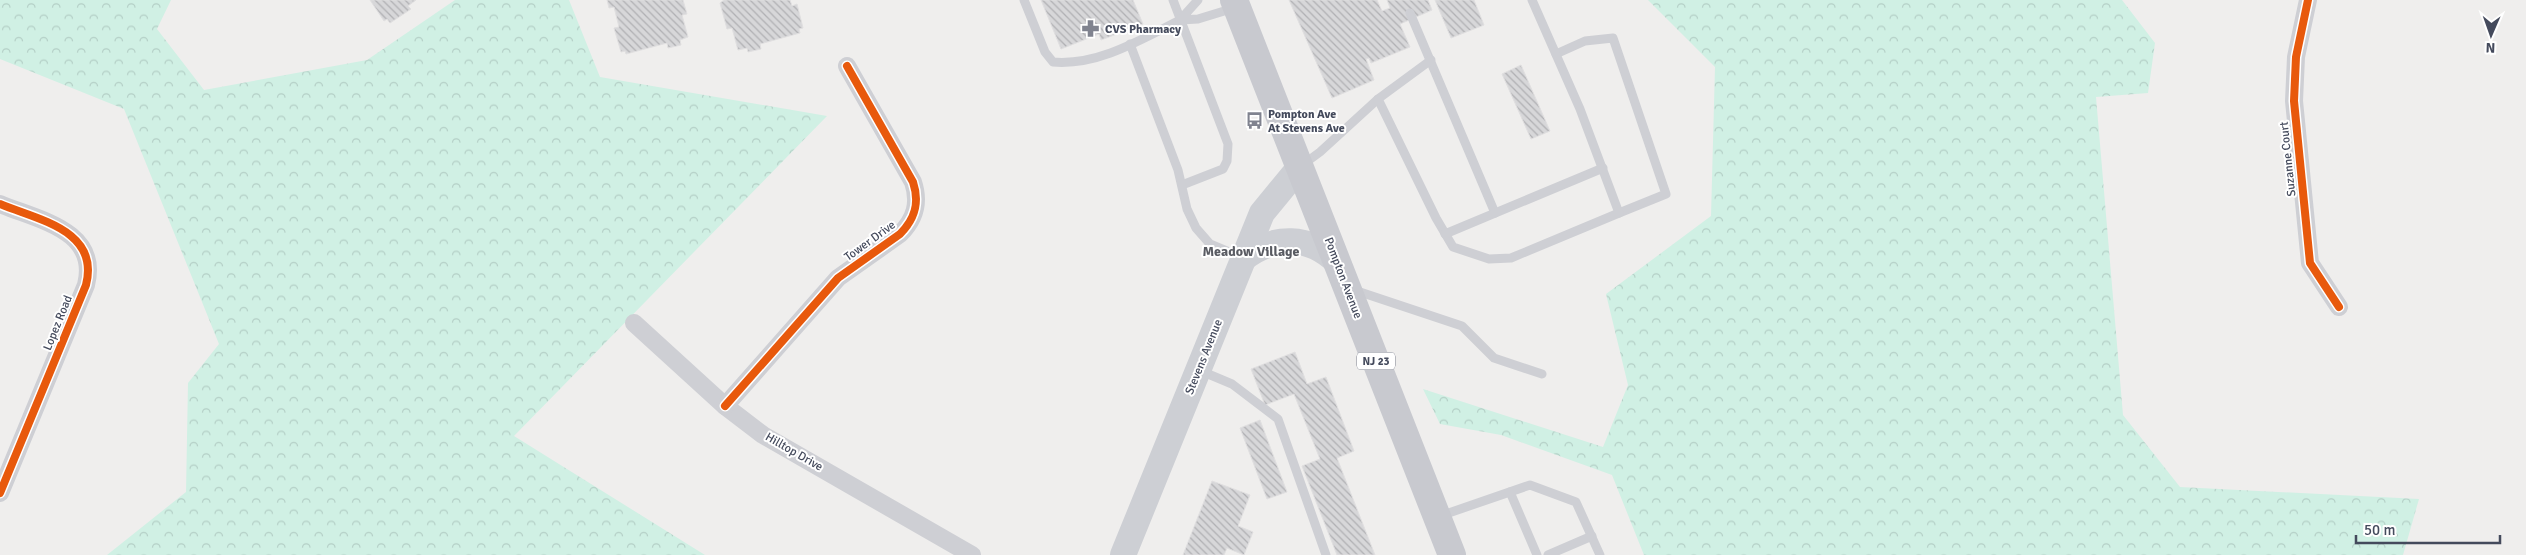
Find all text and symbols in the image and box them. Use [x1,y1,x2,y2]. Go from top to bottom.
north arrow [2466,10,2516,60]
pharmacy icon: CVS Pharmacy [1081,19,1101,39]
place label: CVS Pharmacy [1105,22,1181,37]
text: N [2485,39,2496,56]
place label: Pompton Ave At Stevens Ave [1268,107,1345,136]
bus stop icon: Pompton Ave At Stevens Ave [1244,111,1264,131]
street label: Suzanne Court [2277,121,2299,197]
street label: Tower Drive [842,217,898,265]
street label: Pompton Avenue [1321,235,1365,321]
district label: Meadow Village [1202,243,1300,260]
street label: Lopez Road [40,293,76,353]
street label: Stevens Avenue [1182,317,1226,397]
road number: NJ 23 [1357,352,1395,370]
street label: Hilltop Drive [762,429,826,475]
scale bar [2356,512,2500,544]
text: 50 m [2364,521,2395,539]

